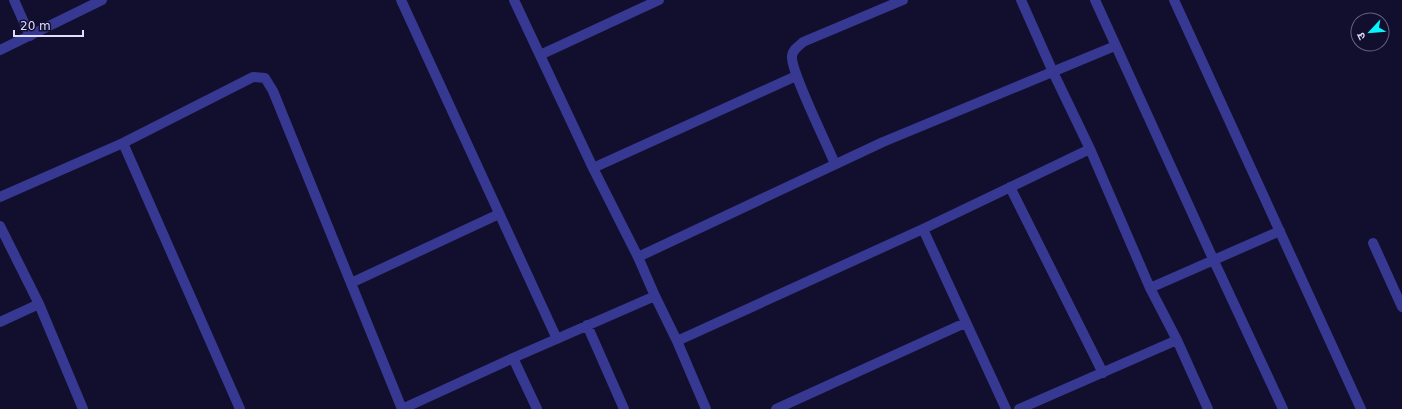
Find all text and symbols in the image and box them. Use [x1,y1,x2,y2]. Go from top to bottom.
scale bar [14,12,83,38]
north arrow [1350,12,1390,52]
text: 20 m [20,19,51,33]
text: उ [1354,30,1369,42]

